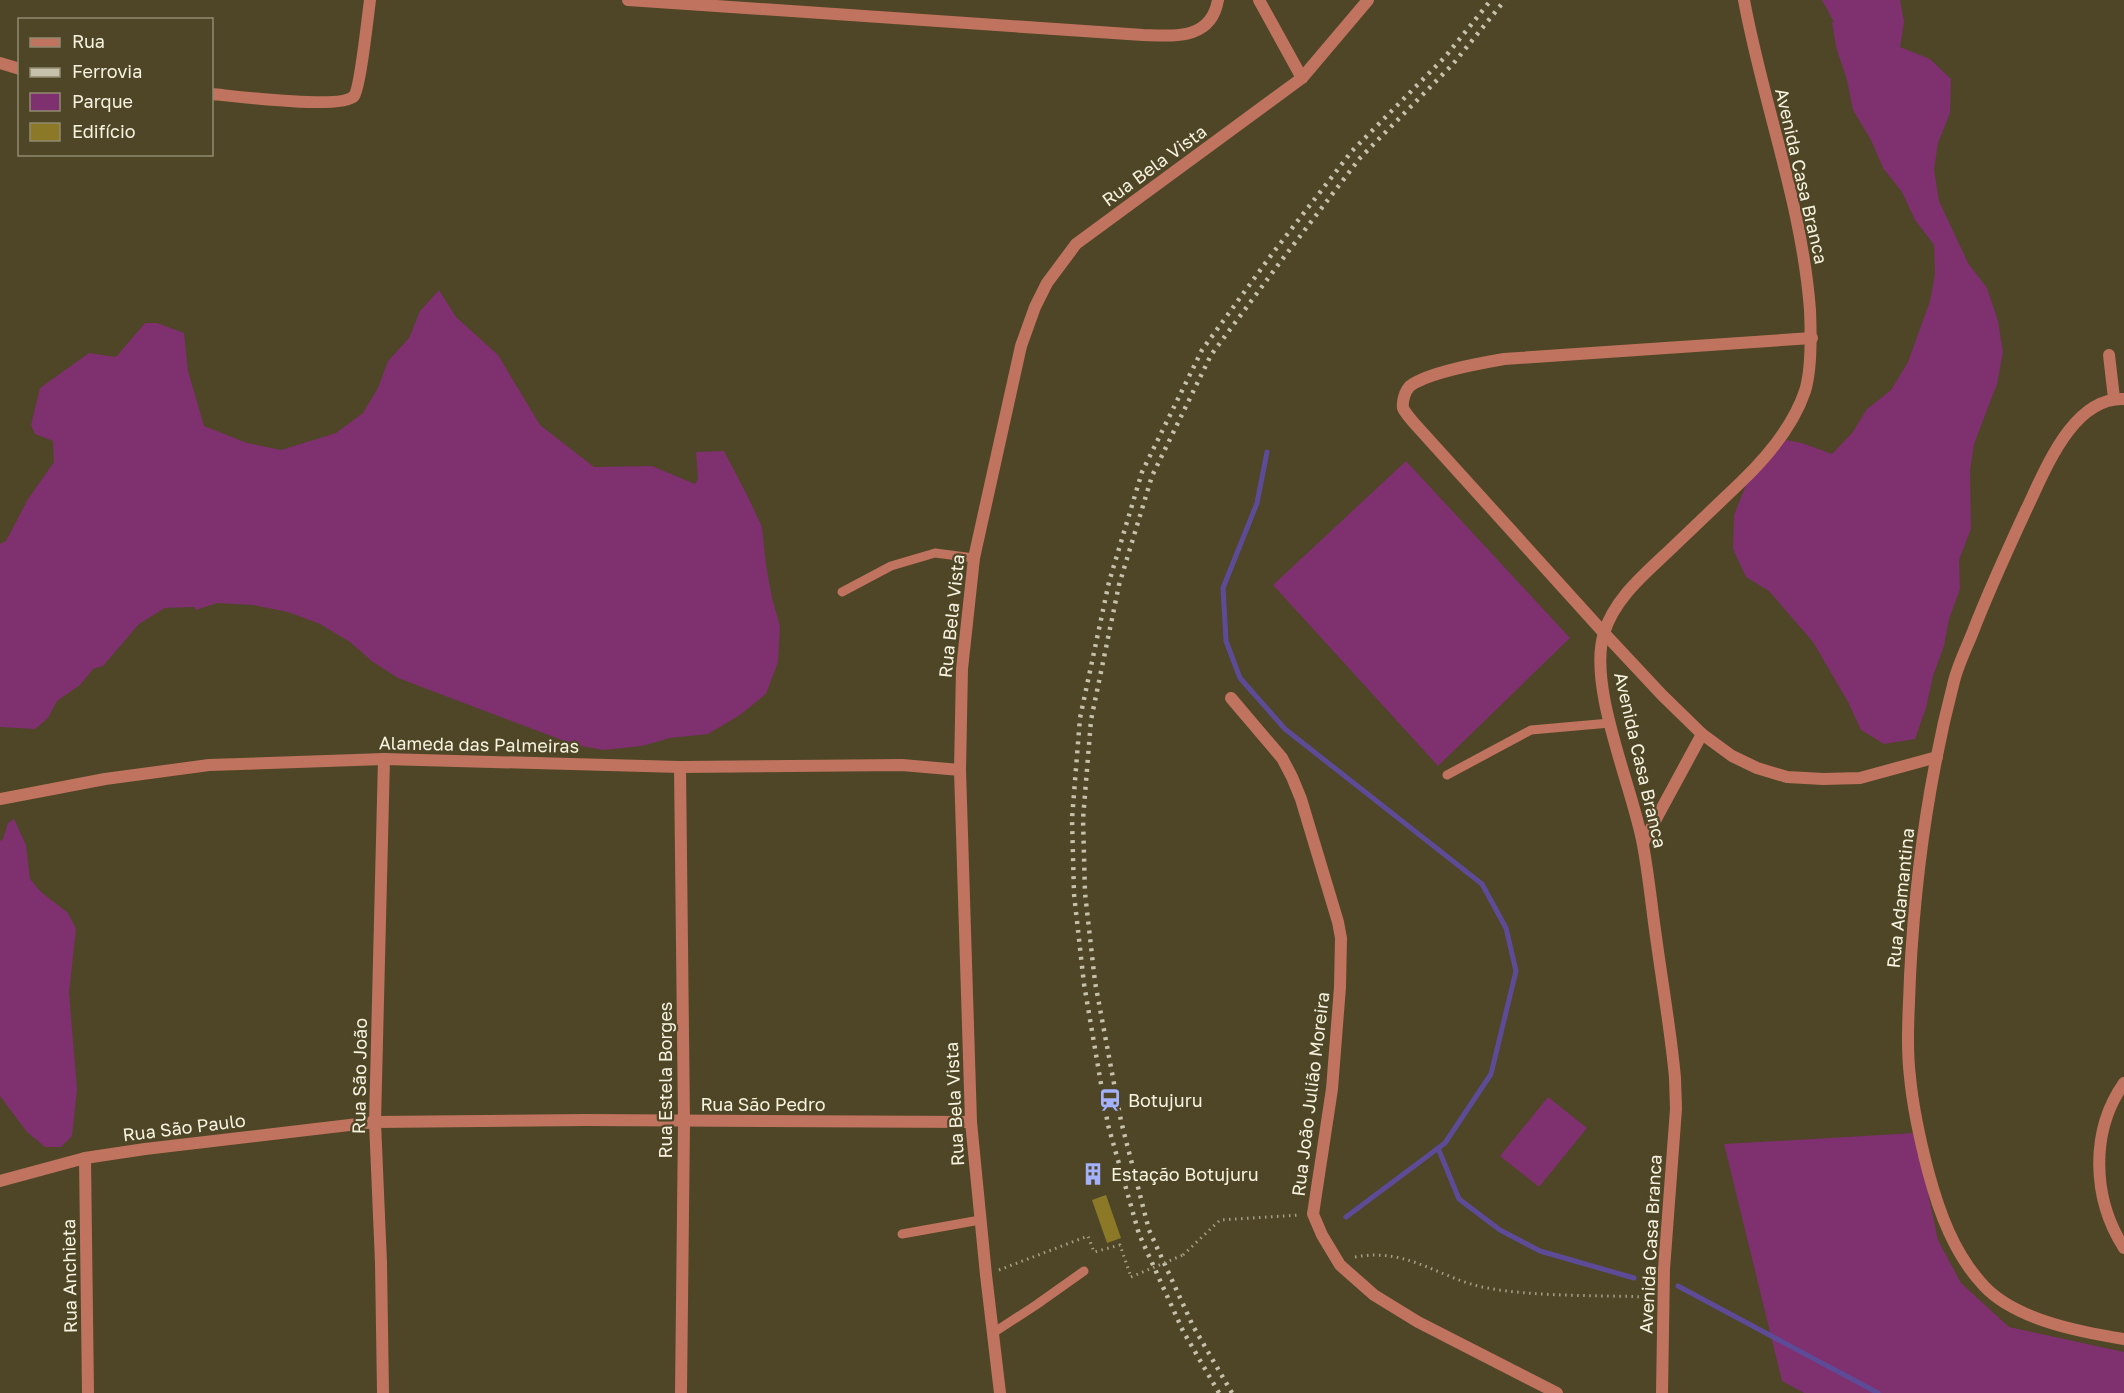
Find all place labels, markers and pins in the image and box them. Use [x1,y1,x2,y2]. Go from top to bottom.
station icon: Botujuru [1097,1087,1123,1113]
place label: Botujuru [1128,1089,1203,1111]
building icon: Estação Botujuru [1080,1161,1106,1187]
place label: Estação Botujuru [1111,1163,1259,1185]

